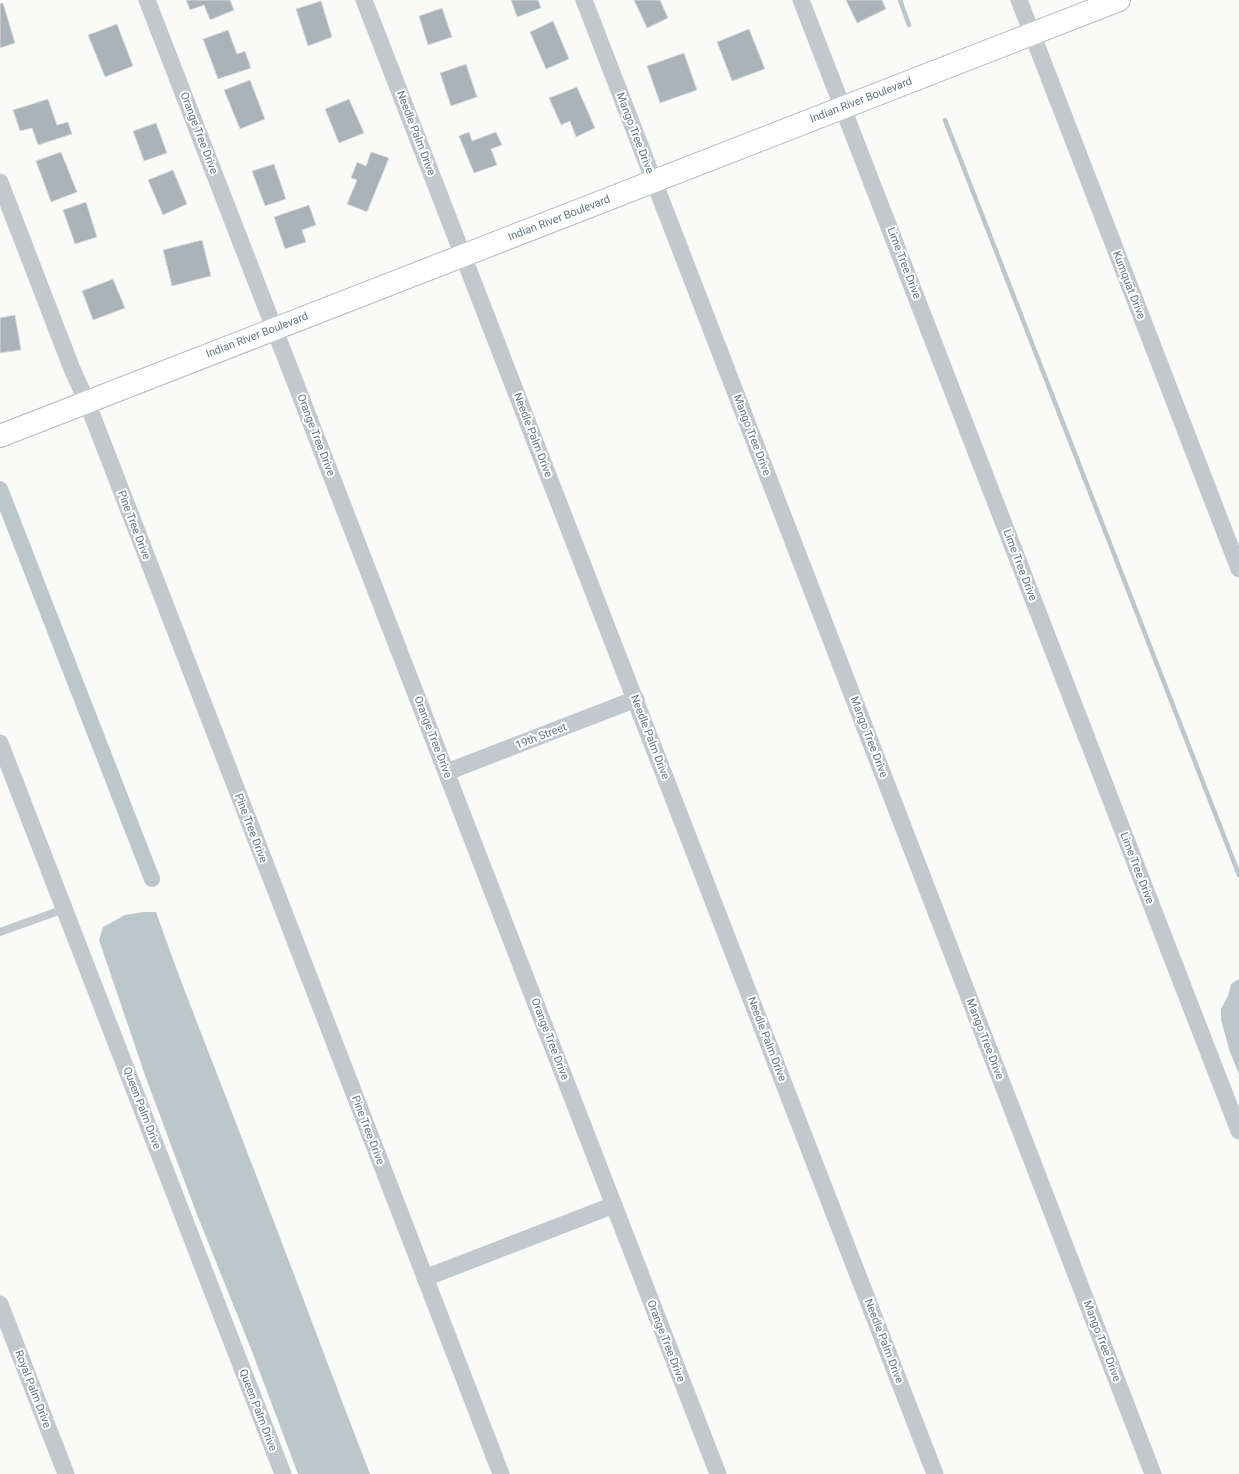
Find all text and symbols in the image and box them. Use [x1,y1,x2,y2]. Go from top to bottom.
street label: Indian River Boulevard [808,75,914,125]
street label: Needle Palm Drive [394,89,438,177]
street label: Orange Tree Drive [177,90,221,176]
street label: Mango Tree Drive [614,91,656,175]
street label: Indian River Boulevard [506,193,612,243]
street label: Lime Tree Drive [884,225,924,301]
street label: Kumquat Drive [1110,249,1148,321]
street label: Indian River Boulevard [204,310,310,360]
street label: Needle Palm Drive [511,391,555,479]
street label: Orange Tree Drive [294,392,338,478]
street label: Mango Tree Drive [731,393,773,477]
street label: Pine Tree Drive [115,489,153,562]
street label: Lime Tree Drive [1000,527,1040,603]
street label: Needle Palm Drive [628,693,672,781]
street label: Orange Tree Drive [411,694,455,780]
street label: Mango Tree Drive [848,695,890,779]
street label: 19th Street [514,720,569,752]
street label: Pine Tree Drive [232,792,270,865]
street label: Lime Tree Drive [1117,830,1157,906]
street label: Needle Palm Drive [745,995,789,1083]
street label: Orange Tree Drive [528,996,572,1082]
street label: Mango Tree Drive [964,997,1006,1081]
street label: Queen Palm Drive [120,1065,164,1151]
street label: Pine Tree Drive [349,1094,387,1167]
street label: Needle Palm Drive [862,1297,906,1385]
street label: Orange Tree Drive [644,1298,688,1384]
street label: Mango Tree Drive [1081,1299,1123,1383]
street label: Royal Palm Drive [12,1348,54,1430]
street label: Queen Palm Drive [236,1367,280,1453]

